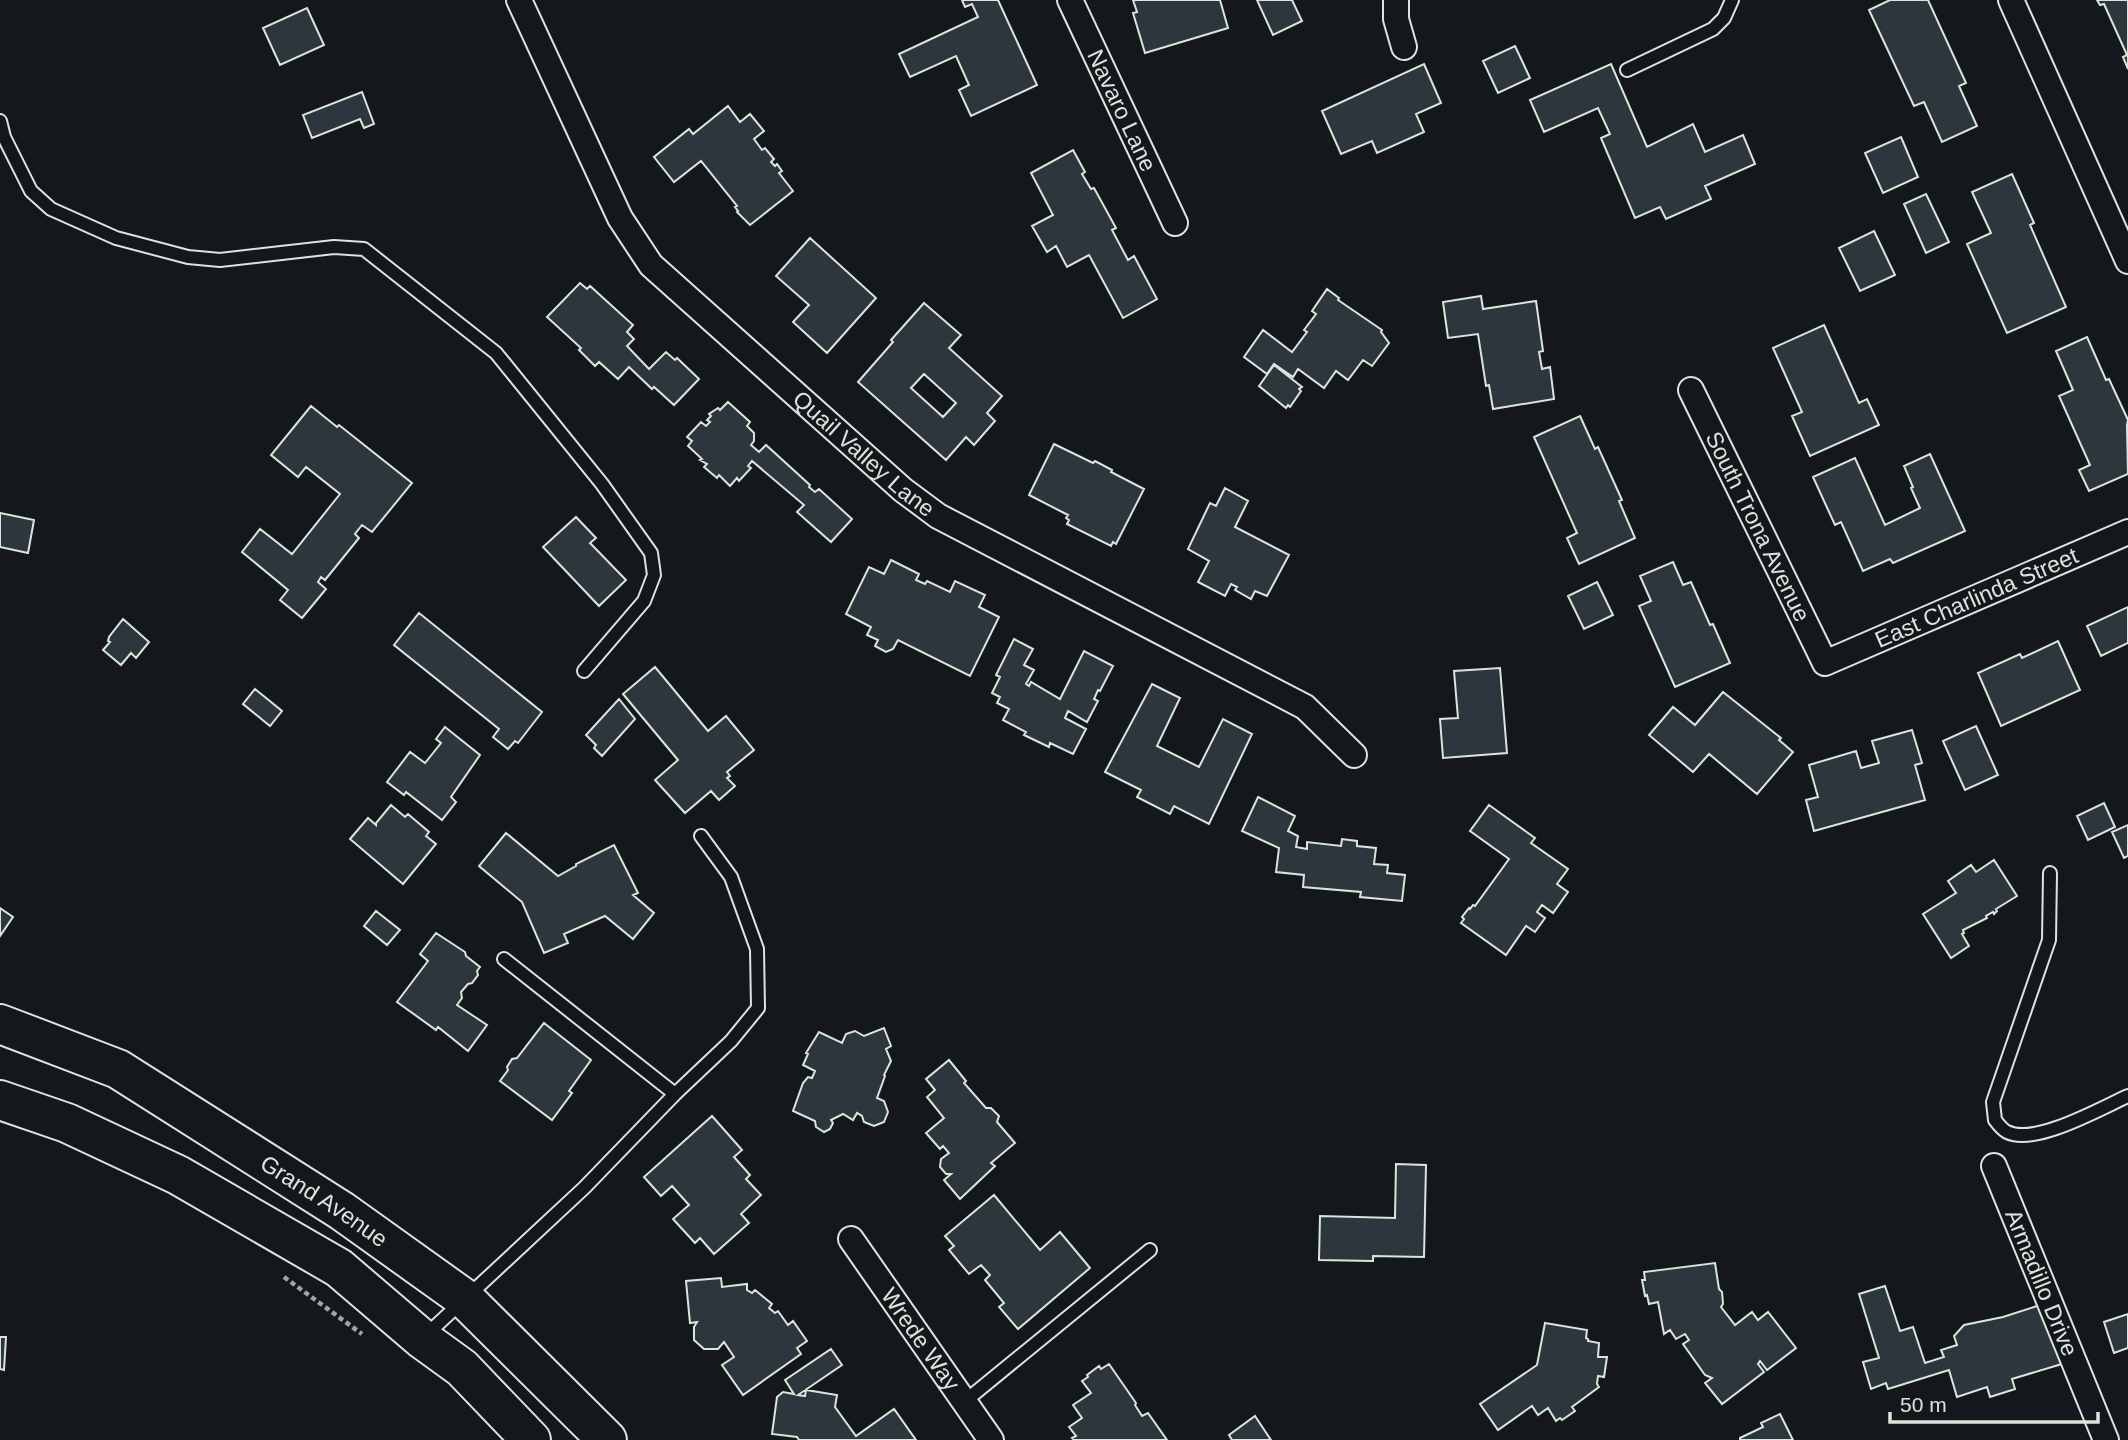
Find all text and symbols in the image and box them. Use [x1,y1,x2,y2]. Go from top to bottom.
street label: Navaro Lane [1082,45,1162,176]
street label: Quail Valley Lane [788,385,940,522]
street label: South Trona Avenue [1700,427,1815,626]
street label: East Charlinda Street [1871,542,2082,653]
street label: Grand Avenue [256,1150,393,1252]
street label: Armadillo Drive [2000,1205,2083,1360]
street label: Wrede Way [876,1283,966,1396]
scale bar [1890,1380,2098,1424]
text: 50 m [1900,1393,1947,1416]

